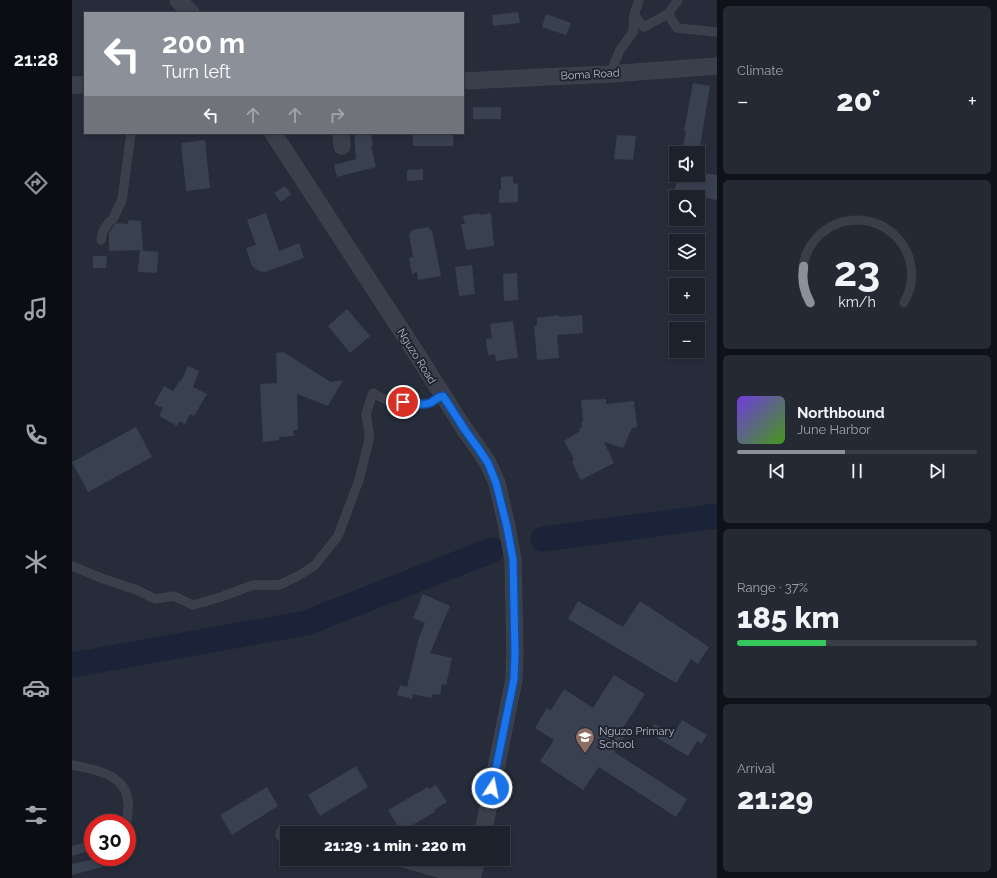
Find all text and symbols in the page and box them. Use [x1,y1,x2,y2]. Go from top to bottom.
text: 200 m [162,27,245,60]
icon: left [96,28,148,80]
text: 21:28 [14,49,58,70]
text: Turn left [162,61,231,82]
text: Climate [737,63,783,78]
street label: Boma Road [560,66,620,83]
text: 20° [836,83,880,118]
text: − [737,88,749,114]
text: + [968,88,977,114]
icon: left [200,104,222,126]
icon: ahead [242,104,264,126]
icon: ahead [284,104,306,126]
icon: right [326,104,348,126]
map controls [669,146,705,358]
button: sound [669,146,705,182]
icon: directions [22,169,50,197]
button: search [669,190,705,226]
button: layers [669,234,705,270]
text: 23 [834,246,880,295]
button: + [669,278,705,314]
text: km/h [838,293,876,309]
icon: music [22,295,50,323]
button: − [669,322,705,358]
street label: Nguzo Road [394,326,439,386]
pin [386,385,420,419]
icon: arrive [392,391,414,413]
text: Northbound [797,404,885,422]
icon: phone [22,421,50,449]
text: June Harbor [797,422,871,437]
icon: previous [766,460,788,482]
icon: pause [846,460,868,482]
icon: next [926,460,948,482]
icon: climate [22,548,50,576]
text: Range · 37% [737,580,808,595]
text: 185 km [737,600,840,635]
icon: car [22,674,50,702]
place label: Nguzo Primary School [599,725,674,751]
school or university icon: Nguzo Primary School [574,726,596,754]
text: Arrival [737,761,775,776]
position arrow [471,767,513,809]
text: 21:29 [737,781,813,816]
icon: filters [22,801,50,829]
speed limit sign: 30 [84,814,136,866]
text: 21:29 · 1 min · 220 m [324,837,466,855]

